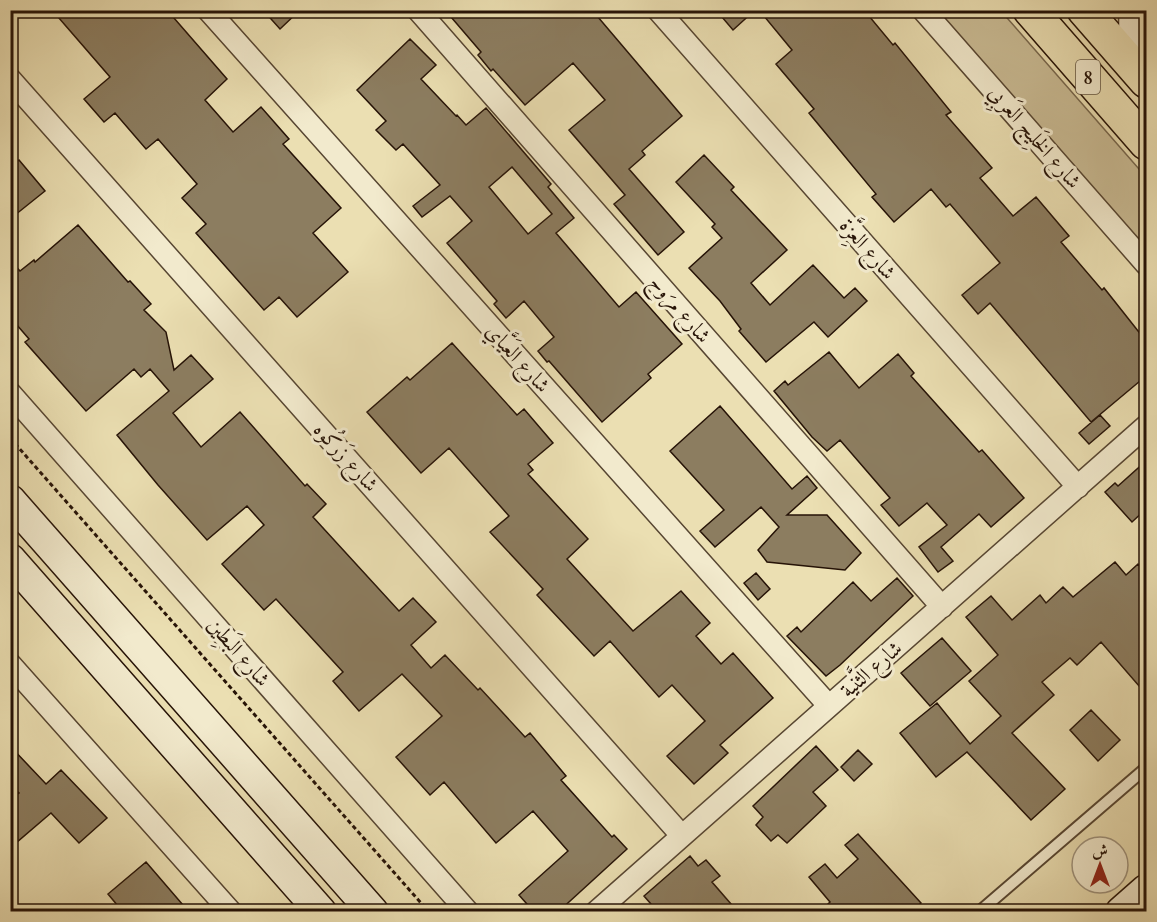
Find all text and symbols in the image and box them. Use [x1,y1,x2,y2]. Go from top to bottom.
road number: 8 [1076,60,1100,94]
street label: شارع الخَلِيج العَربِي [978,79,1088,198]
street label: شارع العِزَّة [830,210,906,288]
street label: شارع مرَوح [639,269,717,352]
street label: شارع العَيَّاي [477,315,560,401]
street label: شارع زَركُوه [304,414,388,500]
street label: شارع البَطِين [198,611,278,695]
street label: شارع الثَّنية [831,631,911,707]
north arrow [1070,835,1130,895]
text: ش [1092,840,1108,862]

